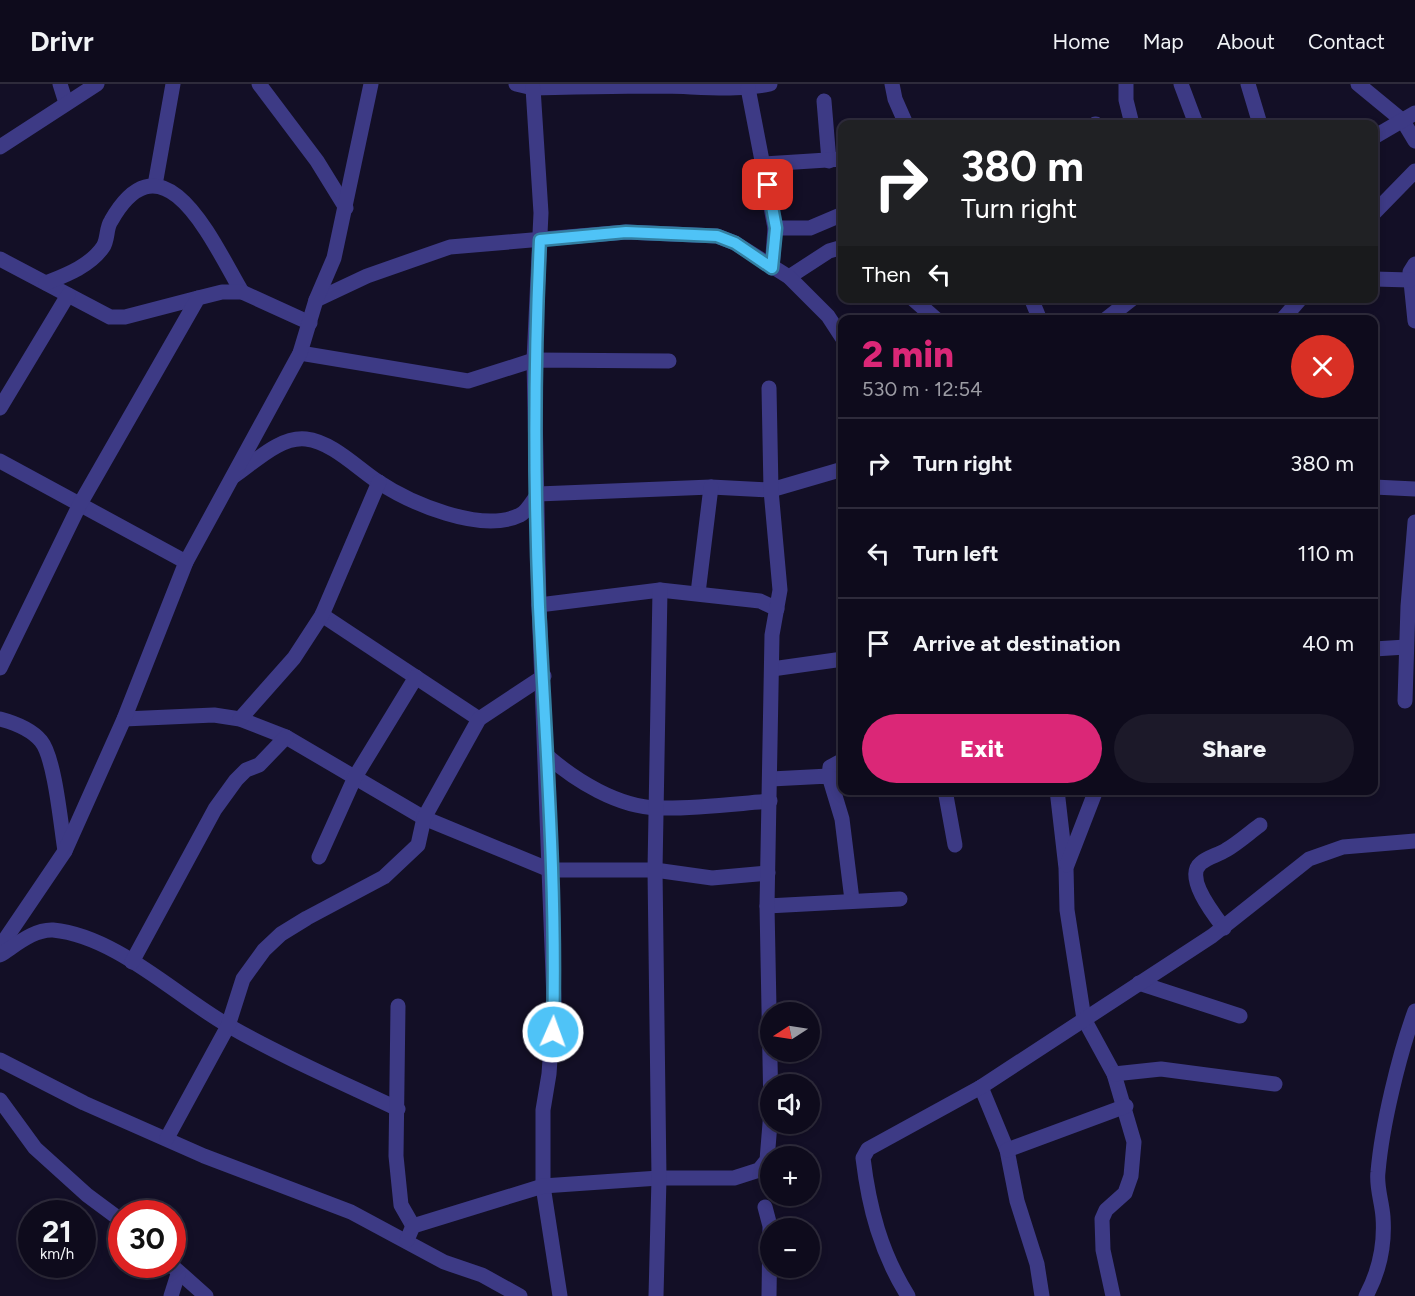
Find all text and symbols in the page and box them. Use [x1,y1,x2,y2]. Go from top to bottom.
text: Drivr [30,24,94,58]
text: Home [1053,29,1110,54]
text: Map [1143,29,1184,54]
text: About [1217,29,1275,54]
text: Contact [1308,29,1385,54]
text: 380 m [961,141,1084,192]
icon: right [862,144,940,222]
pin [742,159,793,210]
icon: arrive [751,168,784,201]
text: Turn right [961,192,1077,225]
icon: left [923,258,956,291]
text: Then [862,261,911,288]
text: 2 min [862,333,954,376]
button: close [1291,335,1354,398]
text: 530 m · 12:54 [862,377,983,401]
icon: right [862,447,895,480]
text: Turn right [913,450,1012,477]
text: 380 m [1290,450,1354,477]
icon: left [862,537,895,570]
text: Turn left [913,540,999,567]
text: 110 m [1298,540,1354,567]
icon: arrive [862,627,895,660]
text: Arrive at destination [913,630,1121,657]
text: 40 m [1302,630,1354,657]
button: Exit [862,714,1102,783]
button: Share [1114,714,1354,783]
position arrow [521,1000,585,1064]
north arrow [760,1002,820,1062]
map controls [760,1002,820,1278]
button: sound [760,1074,820,1134]
button: + [760,1146,820,1206]
speed limit sign: 30 [108,1200,186,1278]
text: 21 [42,1213,72,1250]
button: − [760,1218,820,1278]
text: km/h [40,1245,74,1263]

